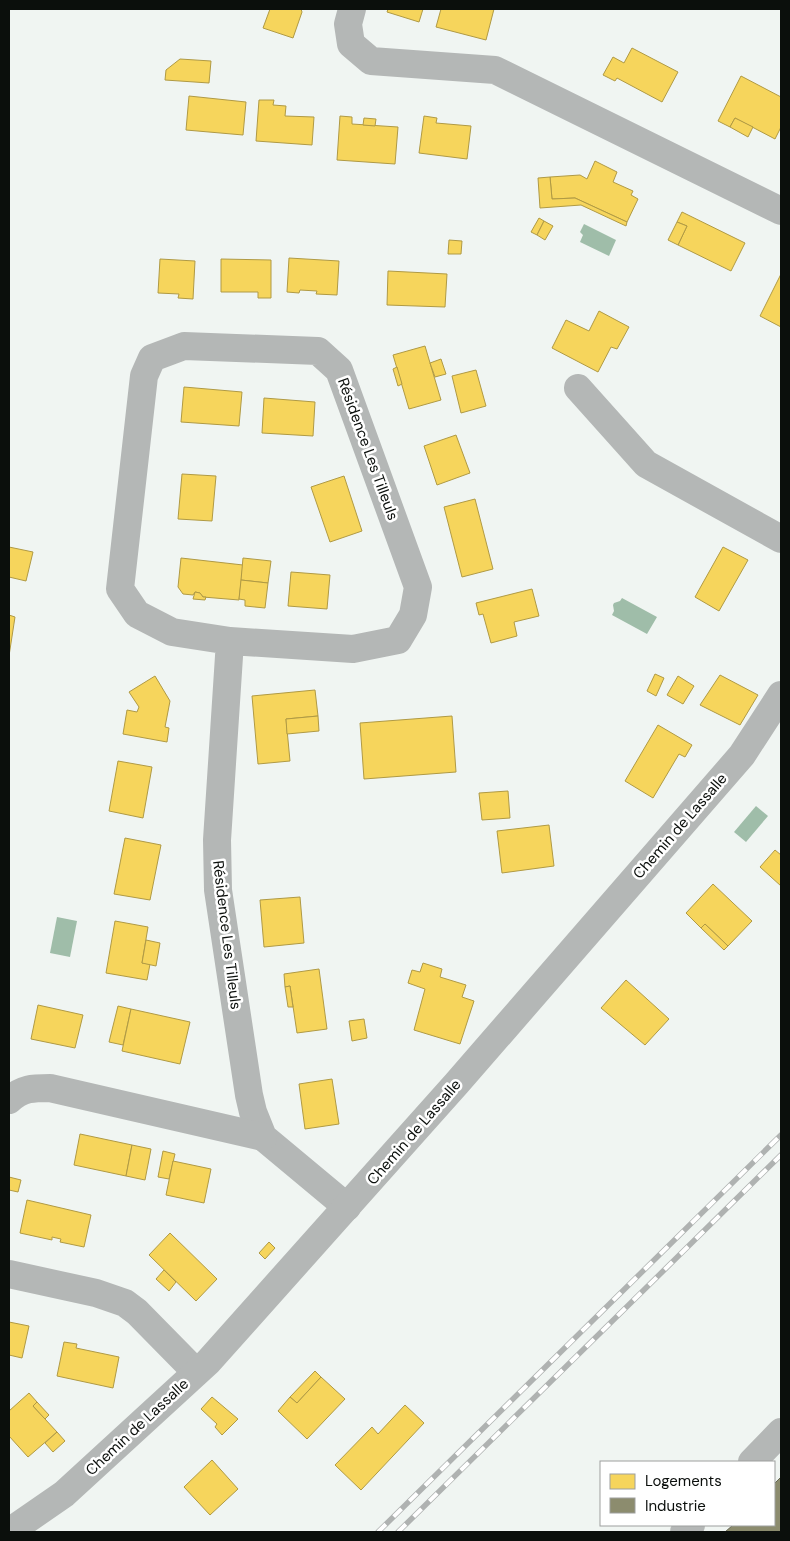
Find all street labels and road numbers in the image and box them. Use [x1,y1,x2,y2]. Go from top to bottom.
street label: Résidence Les Tilleuls [333,375,403,523]
street label: Chemin de Lassalle [629,769,731,883]
street label: Résidence Les Tilleuls [208,859,246,1011]
street label: Chemin de Lassalle [363,1075,465,1189]
street label: Chemin de Lassalle [81,1374,193,1480]

